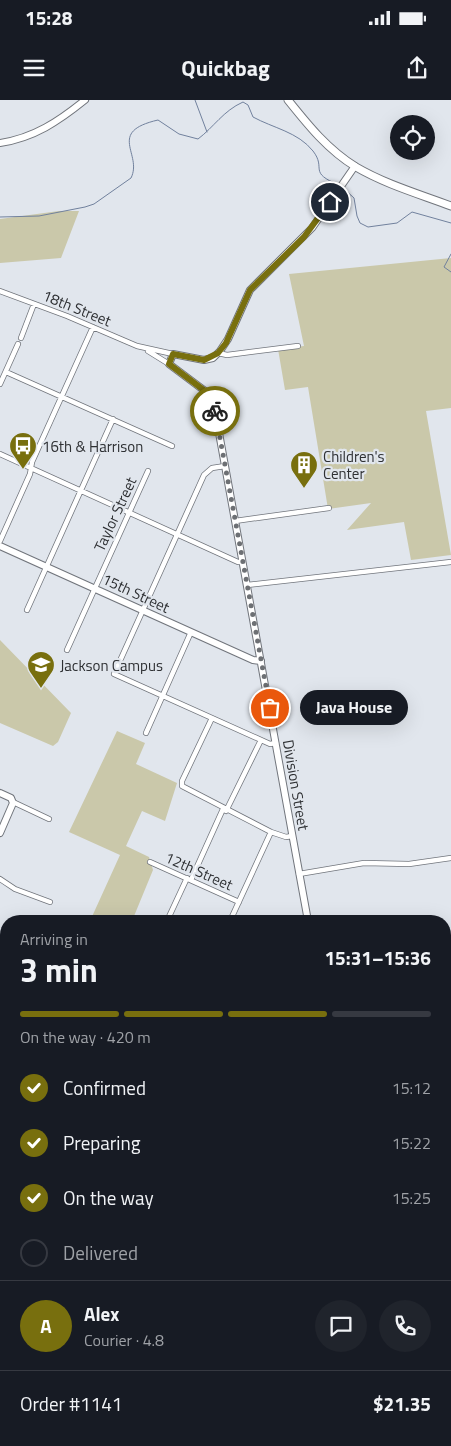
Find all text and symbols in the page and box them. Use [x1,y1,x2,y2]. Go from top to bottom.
text: 15:28 [25,3,72,32]
text: Quickbag [181,51,270,85]
icon: menu [20,54,48,82]
icon: share [403,54,431,82]
map controls [390,115,435,160]
button: locate [390,115,435,160]
pin [309,181,351,223]
icon: home [316,188,344,216]
street label: 18th Street [39,284,115,332]
courier [190,386,240,436]
icon: bike [201,397,229,425]
bus stop icon: 16th & Harrison [8,431,38,470]
place label: 16th & Harrison [42,435,143,458]
place label: Children's Center [323,445,384,485]
building icon: Children's Center [289,450,319,489]
street label: Taylor Street [88,472,143,555]
street label: 15th Street [98,567,174,619]
school or university icon: Jackson Campus [26,650,56,689]
place label: Jackson Campus [60,654,163,677]
pin [249,687,291,729]
callout: Java House [300,690,408,726]
icon: bag [256,694,284,722]
text: Java House [316,695,392,719]
street label: Division Street [277,738,315,833]
street label: 12th Street [161,846,237,896]
text: Arriving in [20,927,88,951]
text: 15:31–15:36 [324,943,431,972]
text: 3 min [20,946,98,994]
text: On the way · 420 m [20,1025,151,1049]
text: Confirmed [63,1073,146,1102]
icon: check [20,1074,48,1102]
text: 15:12 [392,1076,431,1100]
text: Preparing [63,1128,140,1157]
icon: check [20,1129,48,1157]
text: 15:22 [392,1131,431,1155]
text: On the way [63,1183,154,1212]
icon: check [20,1184,48,1212]
text: 15:25 [392,1186,431,1210]
text: Delivered [63,1238,138,1267]
text: Alex [84,1299,119,1328]
button: chat [315,1300,367,1352]
button: phone [379,1300,431,1352]
text: A [40,1311,52,1340]
text: Courier · 4.8 [84,1328,164,1352]
text: Order #1141 [20,1389,122,1418]
text: $21.35 [373,1389,431,1418]

